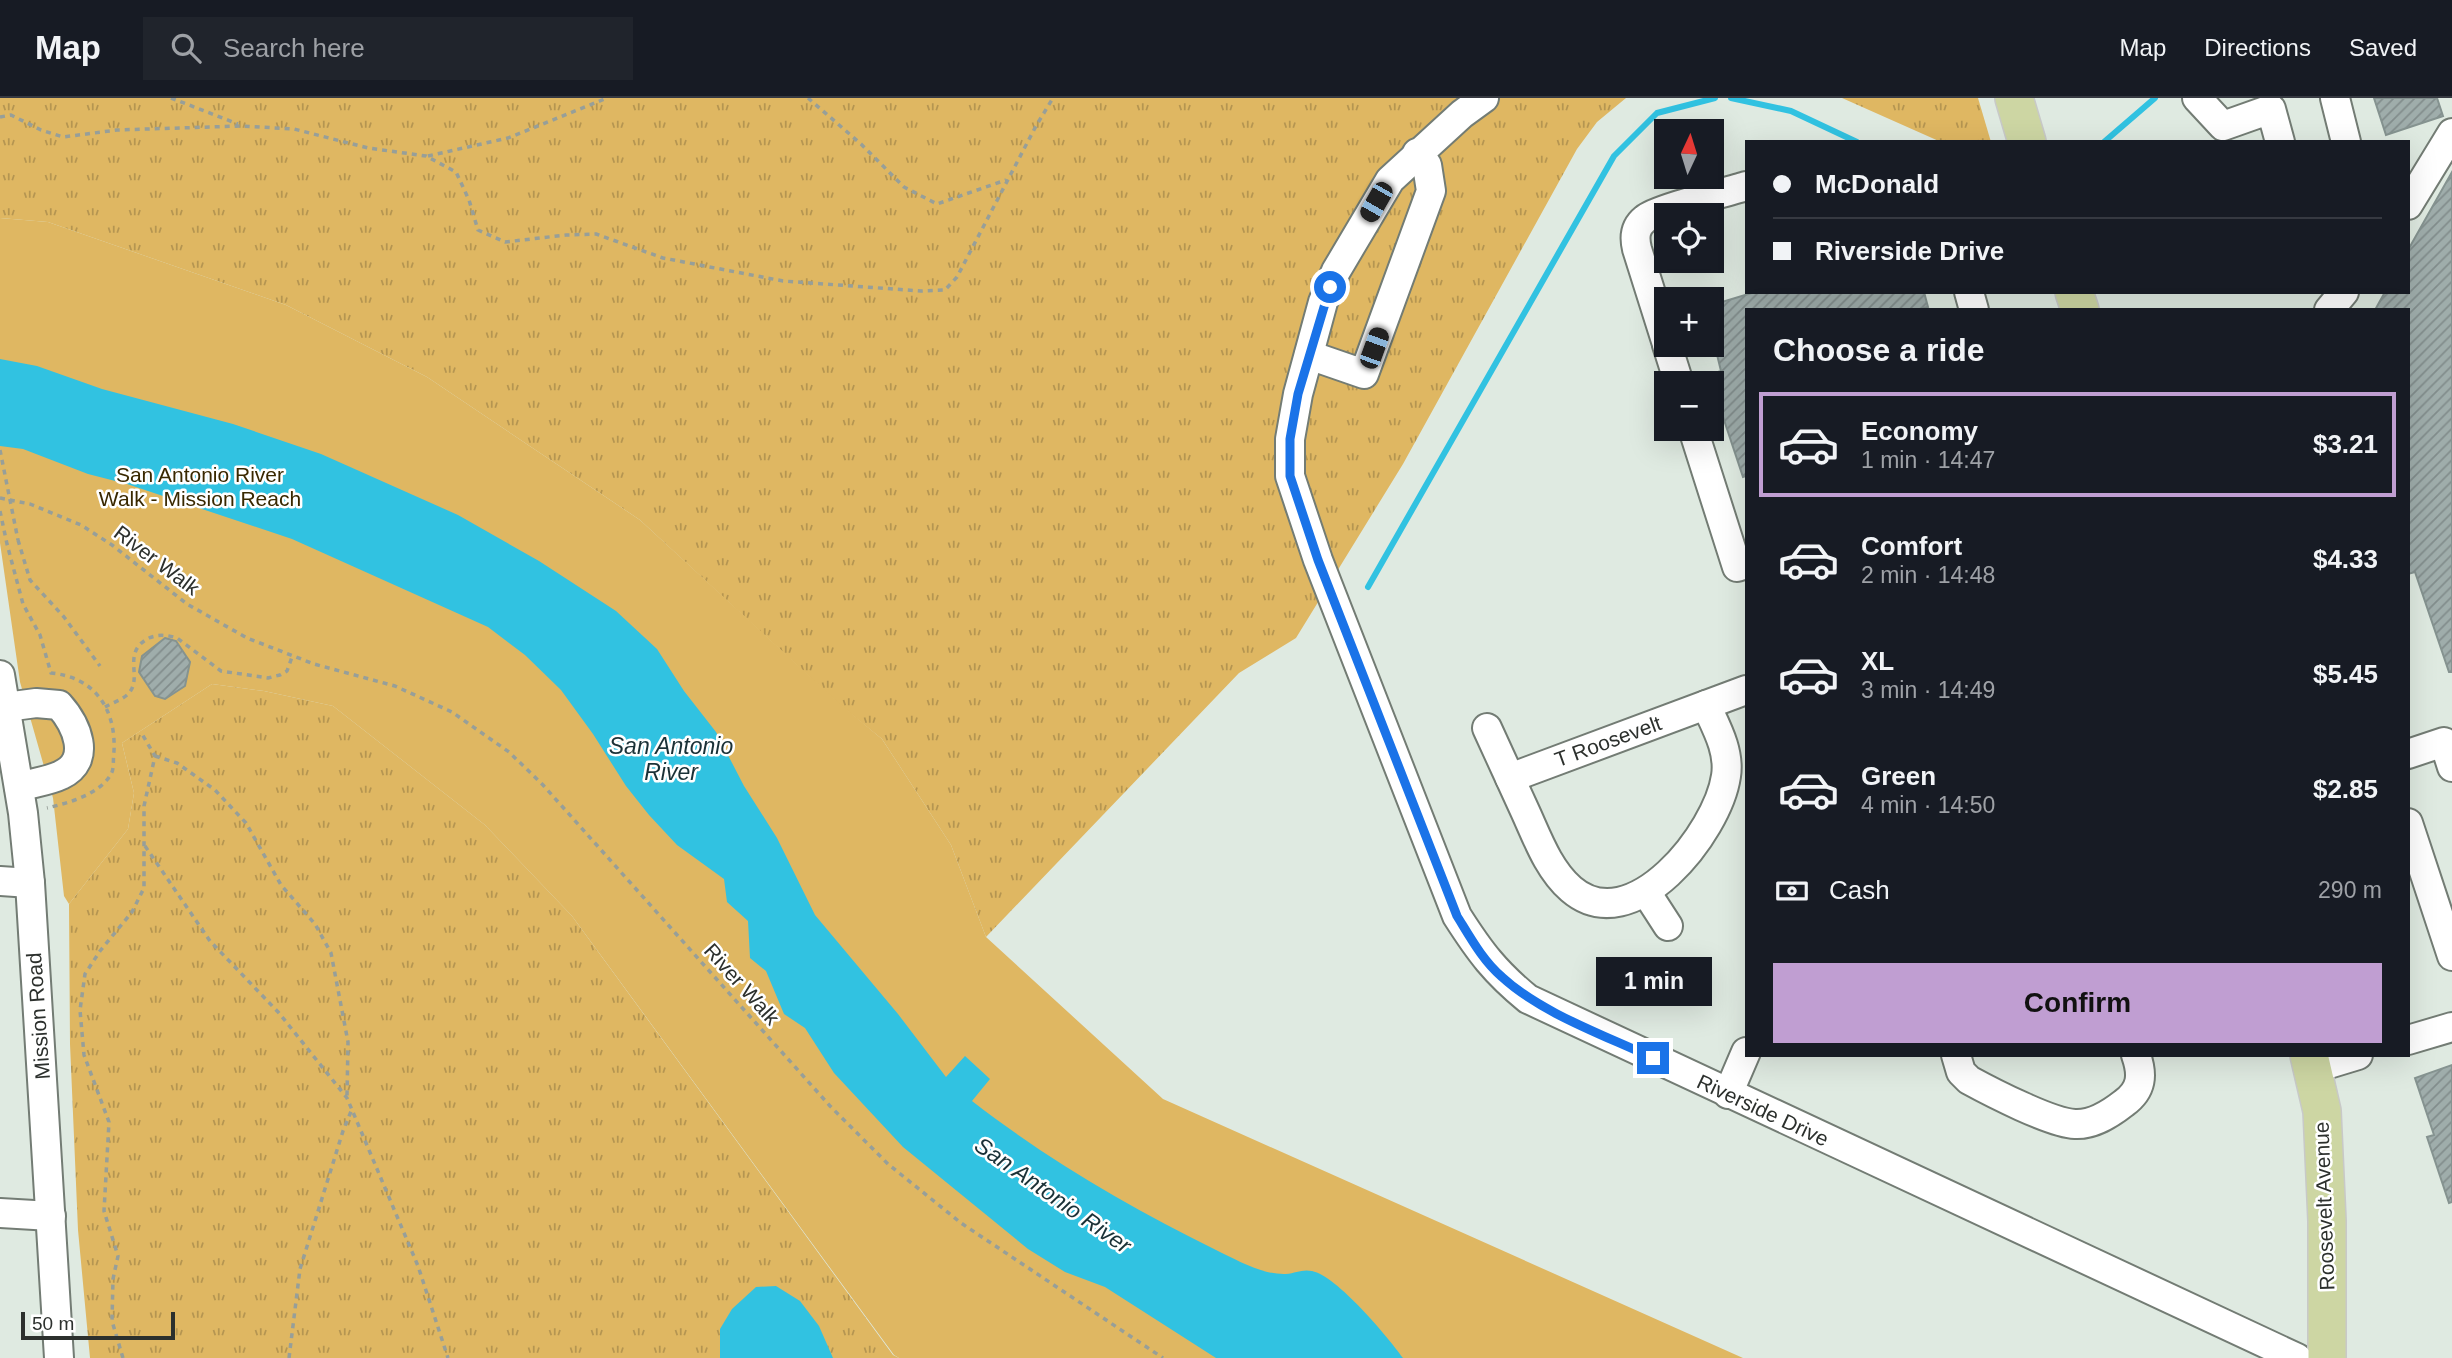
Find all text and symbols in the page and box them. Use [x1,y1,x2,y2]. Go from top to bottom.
search box [143,17,633,80]
text: Map [35,29,101,66]
icon: search [167,29,205,67]
text: Search here [223,33,365,63]
text: Map [2120,34,2166,61]
text: Directions [2204,34,2311,61]
text: Saved [2349,34,2417,61]
north arrow [1654,119,1724,189]
map controls [1654,119,1724,441]
text: McDonald [1815,169,1939,199]
car [1357,179,1396,225]
button: locate [1654,203,1724,273]
text: Riverside Drive [1815,236,2004,266]
route start [1314,271,1346,303]
button: + [1654,287,1724,357]
car [1357,325,1392,371]
text: Choose a ride [1773,332,1985,368]
button: − [1654,371,1724,441]
icon: car [1777,413,1840,476]
text: Economy [1861,416,1978,446]
text: $3.21 [2313,429,2378,459]
text: 1 min · 14:47 [1861,447,1995,473]
park label: San Antonio River Walk - Mission Reach [99,463,301,510]
street label: River Walk [110,521,205,600]
icon: car [1777,528,1840,591]
text: Comfort [1861,531,1962,561]
text: $4.33 [2313,544,2378,574]
text: 2 min · 14:48 [1861,562,1995,588]
icon: car [1777,643,1840,706]
text: XL [1861,646,1894,676]
text: $5.45 [2313,659,2378,689]
text: 3 min · 14:49 [1861,677,1995,703]
street label: T Roosevelt [1552,711,1665,771]
water label: San Antonio River [609,733,733,785]
icon: car [1777,758,1840,821]
text: Green [1861,761,1936,791]
text: $2.85 [2313,774,2378,804]
text: 4 min · 14:50 [1861,792,1995,818]
icon: cash [1773,872,1811,910]
text: Cash [1829,875,1890,905]
text: 290 m [2318,877,2382,903]
street label: River Walk [700,939,785,1029]
street label: Mission Road [22,952,54,1080]
callout: 1 min [1595,956,1711,1006]
button: Confirm [1773,963,2382,1043]
text: 1 min [1624,968,1684,994]
route end [1637,1042,1669,1074]
street label: Riverside Drive [1694,1069,1832,1151]
street label: Roosevelt Avenue [2310,1121,2338,1291]
water label: San Antonio River [970,1131,1137,1259]
scale bar [21,1309,175,1341]
text: 50 m [32,1313,74,1334]

